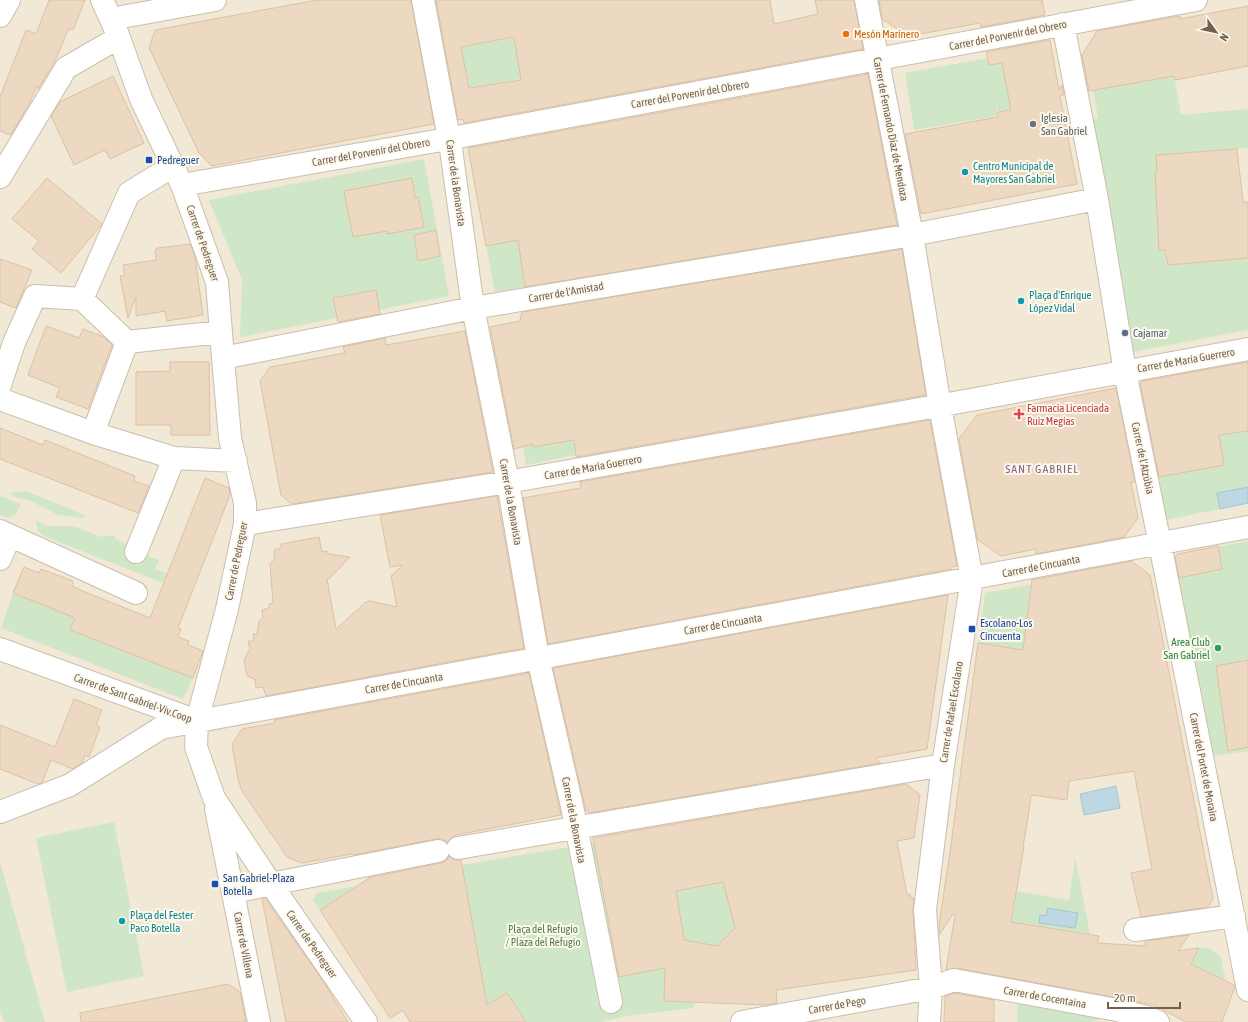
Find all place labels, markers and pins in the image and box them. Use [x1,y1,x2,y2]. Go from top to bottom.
place label: Mesón Marinero [854,28,919,40]
marker: Mesón Marinero [841,29,851,39]
place label: Iglesia San Gabriel [1041,112,1088,137]
marker: Iglesia San Gabriel [1028,119,1038,129]
place label: Pedreguer [157,154,200,166]
marker: Pedreguer [144,155,154,165]
place label: Centro Municipal de Mayores San Gabriel [973,160,1055,185]
marker: Centro Municipal de Mayores San Gabriel [960,167,970,177]
place label: Plaça d'Enrique López Vidal [1029,289,1091,314]
marker: Plaça d'Enrique López Vidal [1016,296,1026,306]
place label: Cajamar [1133,327,1168,339]
marker: Cajamar [1120,328,1130,338]
place label: Farmacia Licenciada Ruiz Megias [1027,402,1109,427]
marker: Farmacia Licenciada Ruiz Megias [1014,409,1024,419]
place label: Escolano-Los Cincuenta [980,617,1033,642]
marker: Escolano-Los Cincuenta [967,624,977,634]
place label: Area Club San Gabriel [1164,636,1210,661]
marker: Area Club San Gabriel [1213,643,1223,653]
place label: San Gabriel-Plaza Botella [223,872,295,897]
marker: San Gabriel-Plaza Botella [210,879,220,889]
place label: Plaça del Fester Paco Botella [130,909,194,934]
marker: Plaça del Fester Paco Botella [117,916,127,926]

